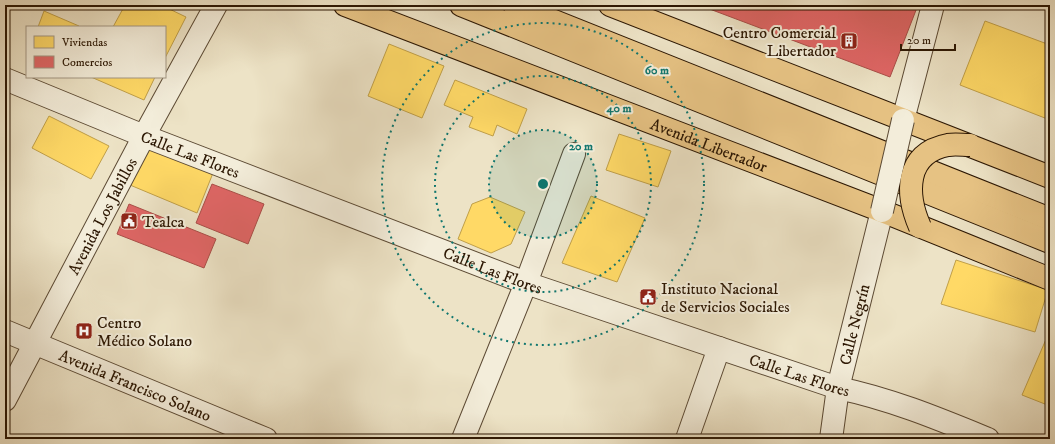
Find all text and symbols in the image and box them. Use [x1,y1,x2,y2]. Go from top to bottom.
place label: Centro Comercial Libertador [723,23,836,61]
legend [26,26,166,78]
scale bar [901,26,955,52]
building icon: Centro Comercial Libertador [839,31,859,51]
text: 20 m [907,33,931,48]
text: Viviendas [61,35,107,50]
text: Comercios [62,55,112,70]
text: 60 m [645,63,669,78]
text: 40 m [606,101,631,116]
street label: Avenida Libertador [648,114,770,177]
street label: Calle Las Flores [138,127,242,183]
text: 20 m [569,139,593,154]
street label: Avenida Los Jabillos [64,154,142,278]
centre of rings [536,177,550,191]
public building icon: Tealca [119,211,139,231]
place label: Tealca [142,212,185,232]
street label: Calle Las Flores [440,243,545,299]
place label: Instituto Nacional de Servicios Sociales [661,279,790,317]
street label: Calle Negrín [835,281,875,367]
public building icon: Instituto Nacional de Servicios Sociales [638,287,658,307]
place label: Centro Médico Solano [97,313,192,351]
hospital icon: Centro Médico Solano [74,321,94,341]
street label: Avenida Francisco Solano [56,346,214,426]
street label: Calle Las Flores [746,350,851,401]

